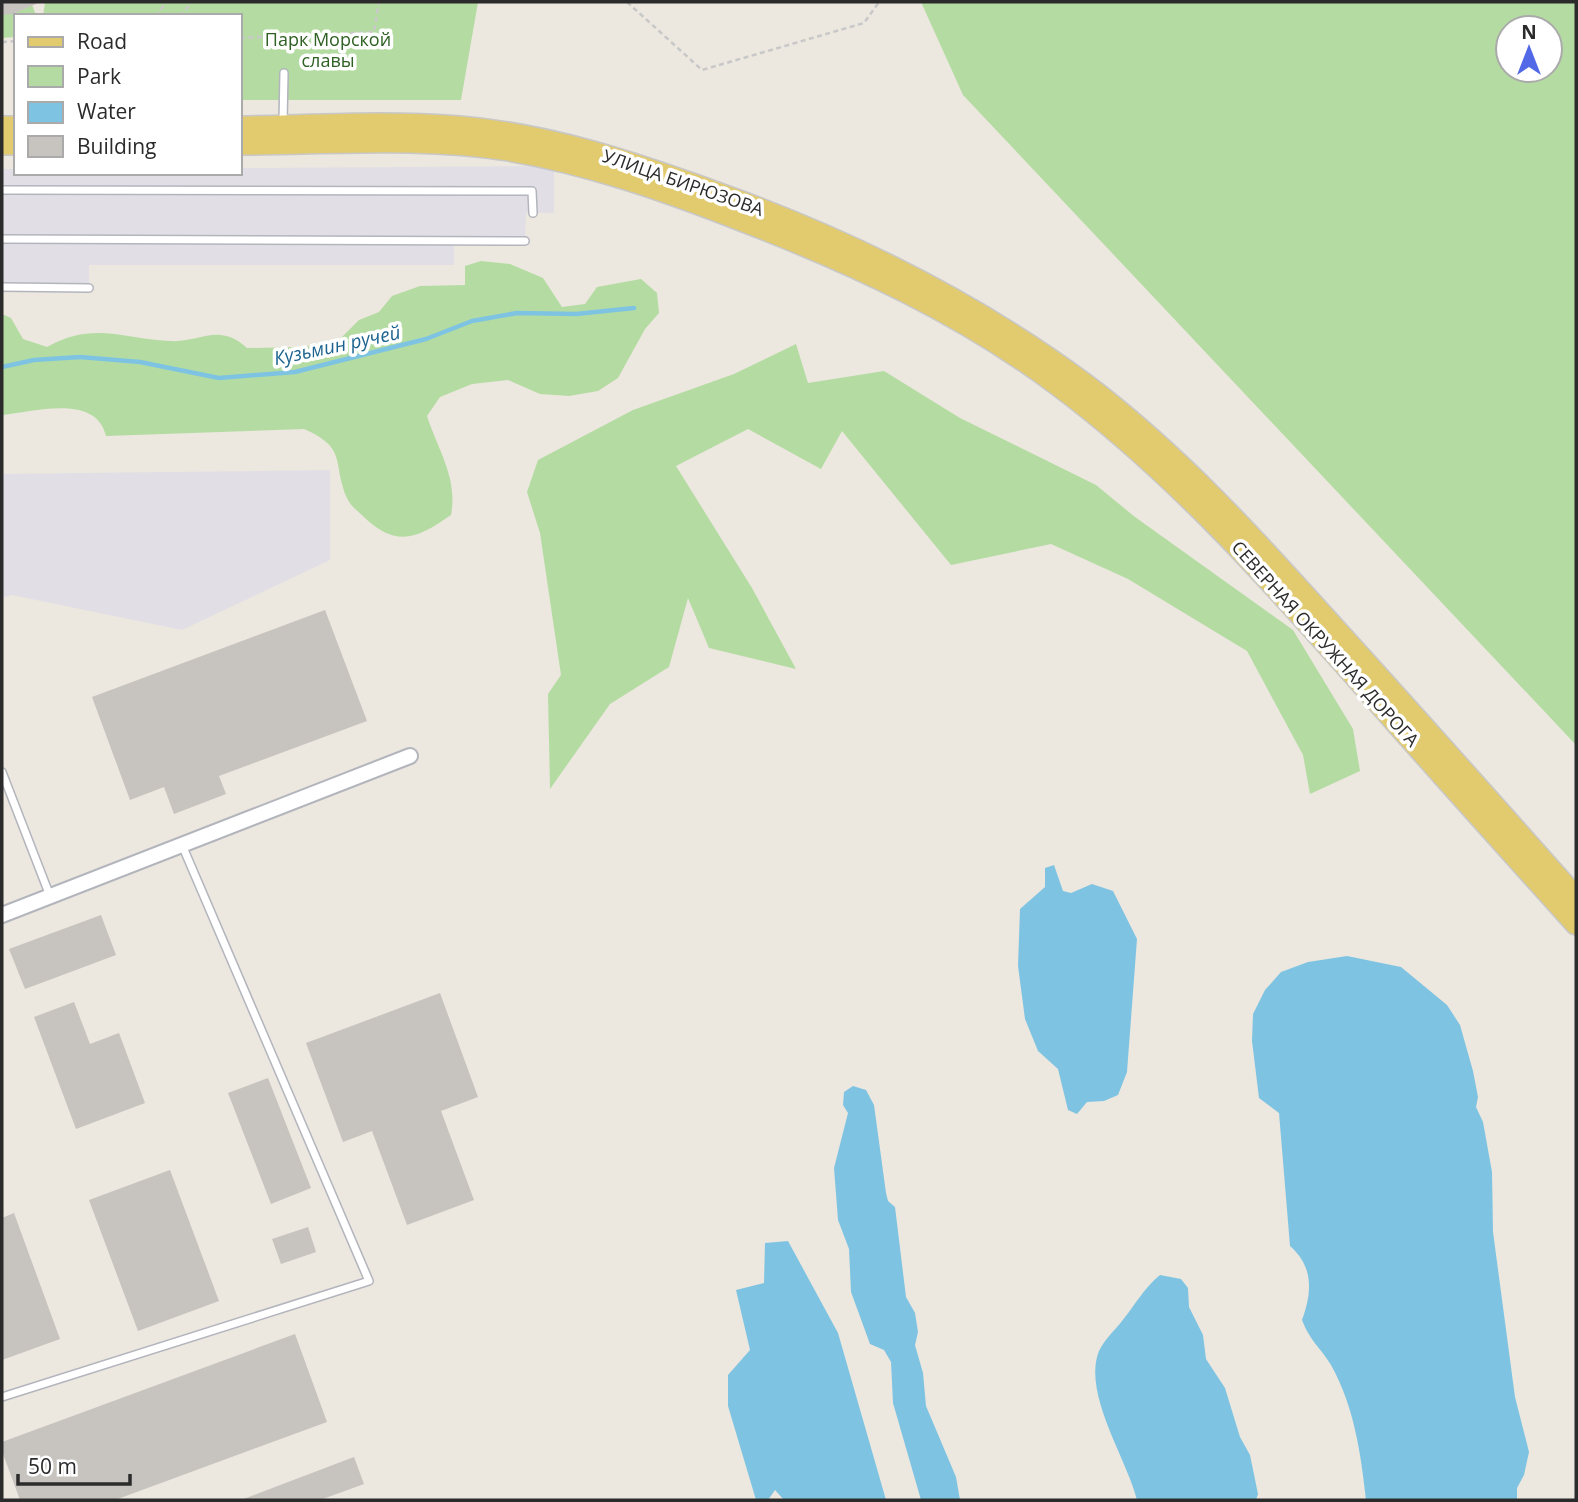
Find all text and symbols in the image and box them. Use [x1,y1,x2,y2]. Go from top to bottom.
legend [14,14,242,175]
north arrow [1494,14,1564,84]
text: N [1521,19,1537,45]
text: Road [77,27,127,55]
park label: Парк Морской славы [265,27,391,72]
text: Park [77,62,121,90]
text: Water [77,97,136,125]
text: Building [77,132,156,160]
street label: УЛИЦА БИРЮЗОВА [600,143,768,221]
water label: Кузьмин ручей [271,319,403,371]
street label: СЕВЕРНАЯ ОКРУЖНАЯ ДОРОГА [1227,535,1425,752]
scale bar [18,1442,130,1486]
text: 50 m [28,1452,77,1480]

